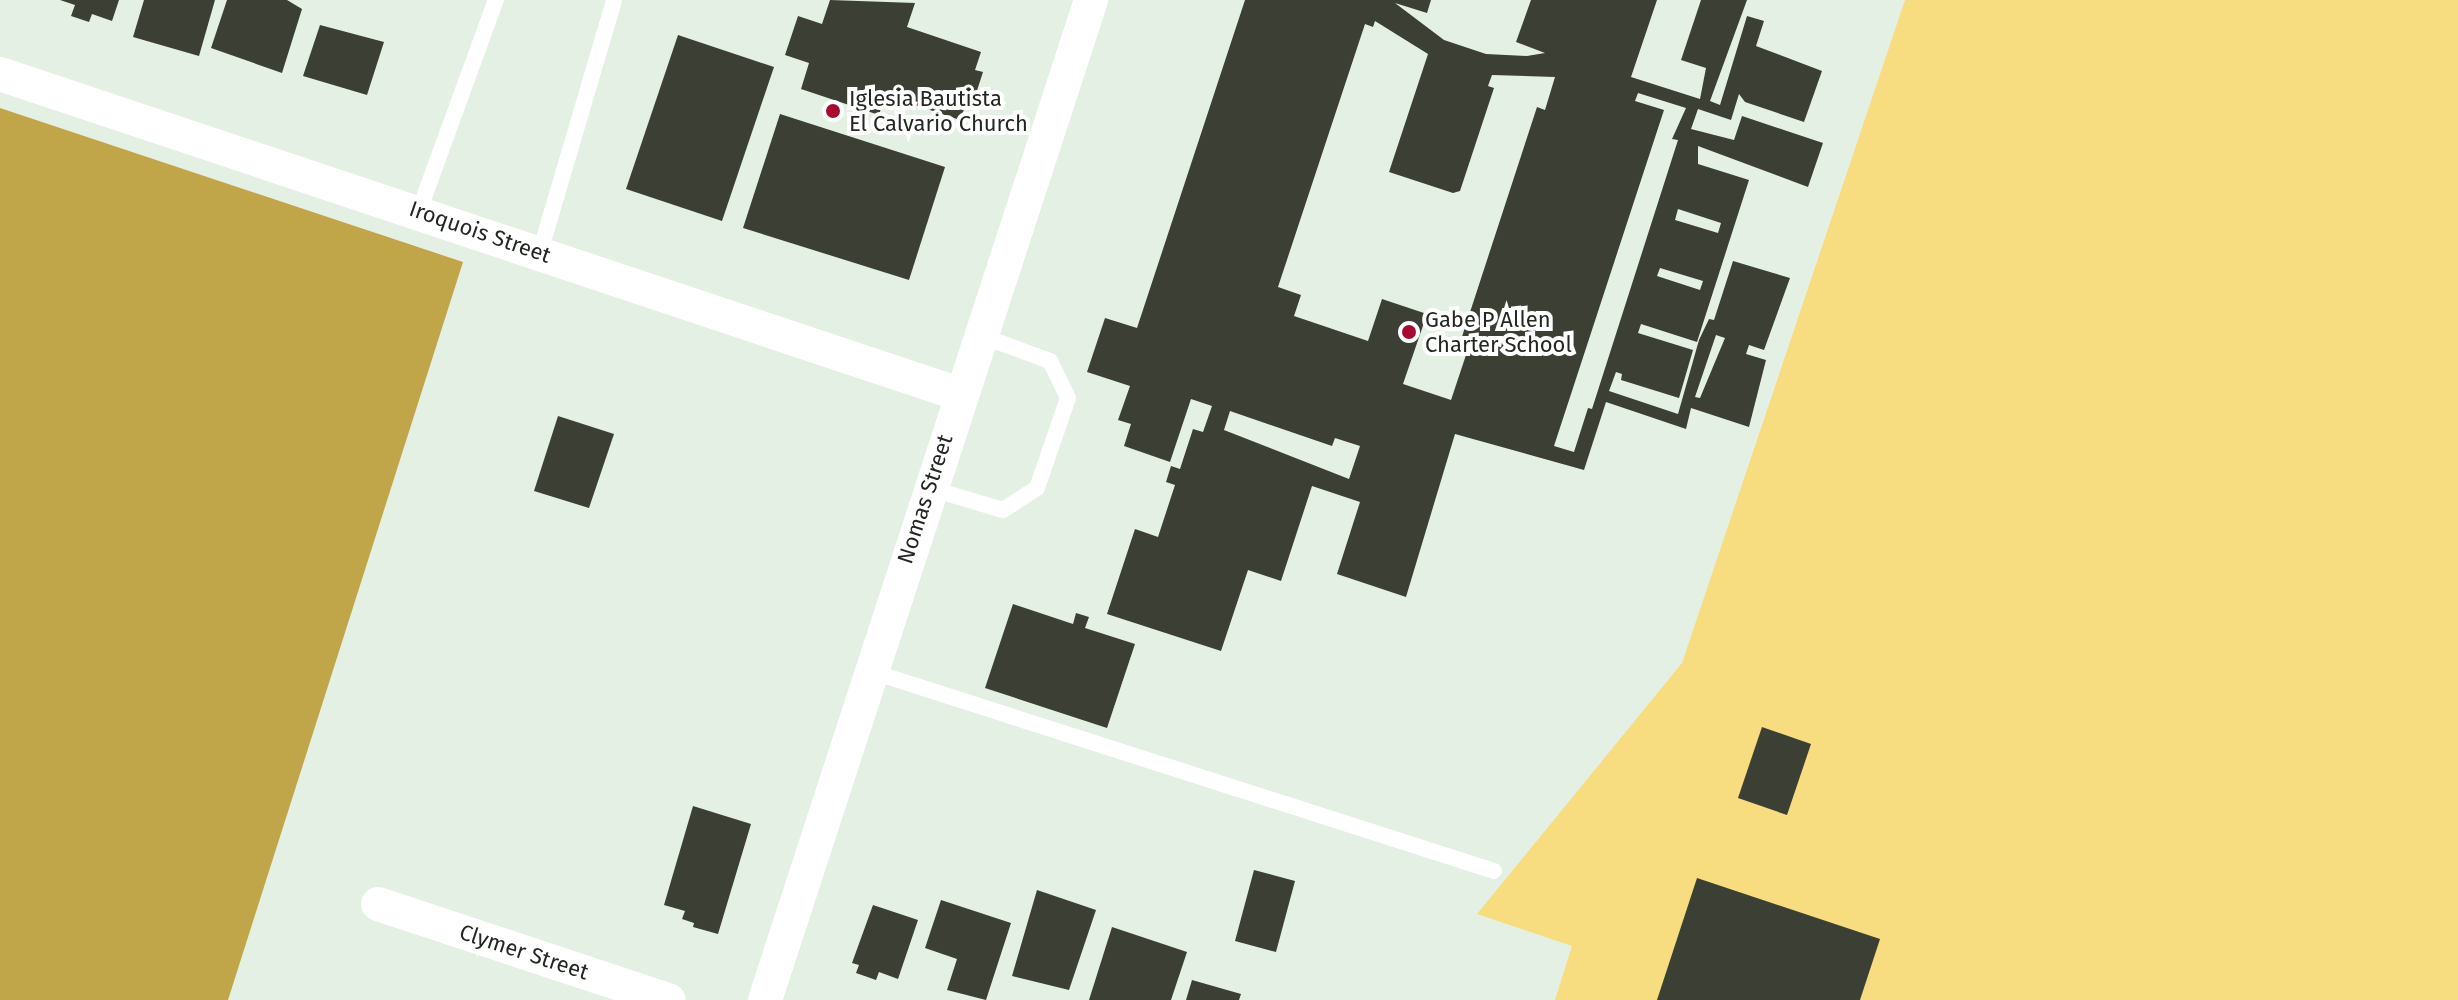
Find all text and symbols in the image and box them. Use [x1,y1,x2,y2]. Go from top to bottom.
place label: Iglesia Bautista El Calvario Church [849,85,1028,136]
marker: Iglesia Bautista El Calvario Church [824,102,842,120]
street label: Iroquois Street [406,195,554,269]
place label: Gabe P Allen Charter School [1425,306,1572,358]
marker: Gabe P Allen Charter School [1400,323,1418,341]
street label: Nomas Street [892,431,958,567]
street label: Clymer Street [456,919,592,985]

